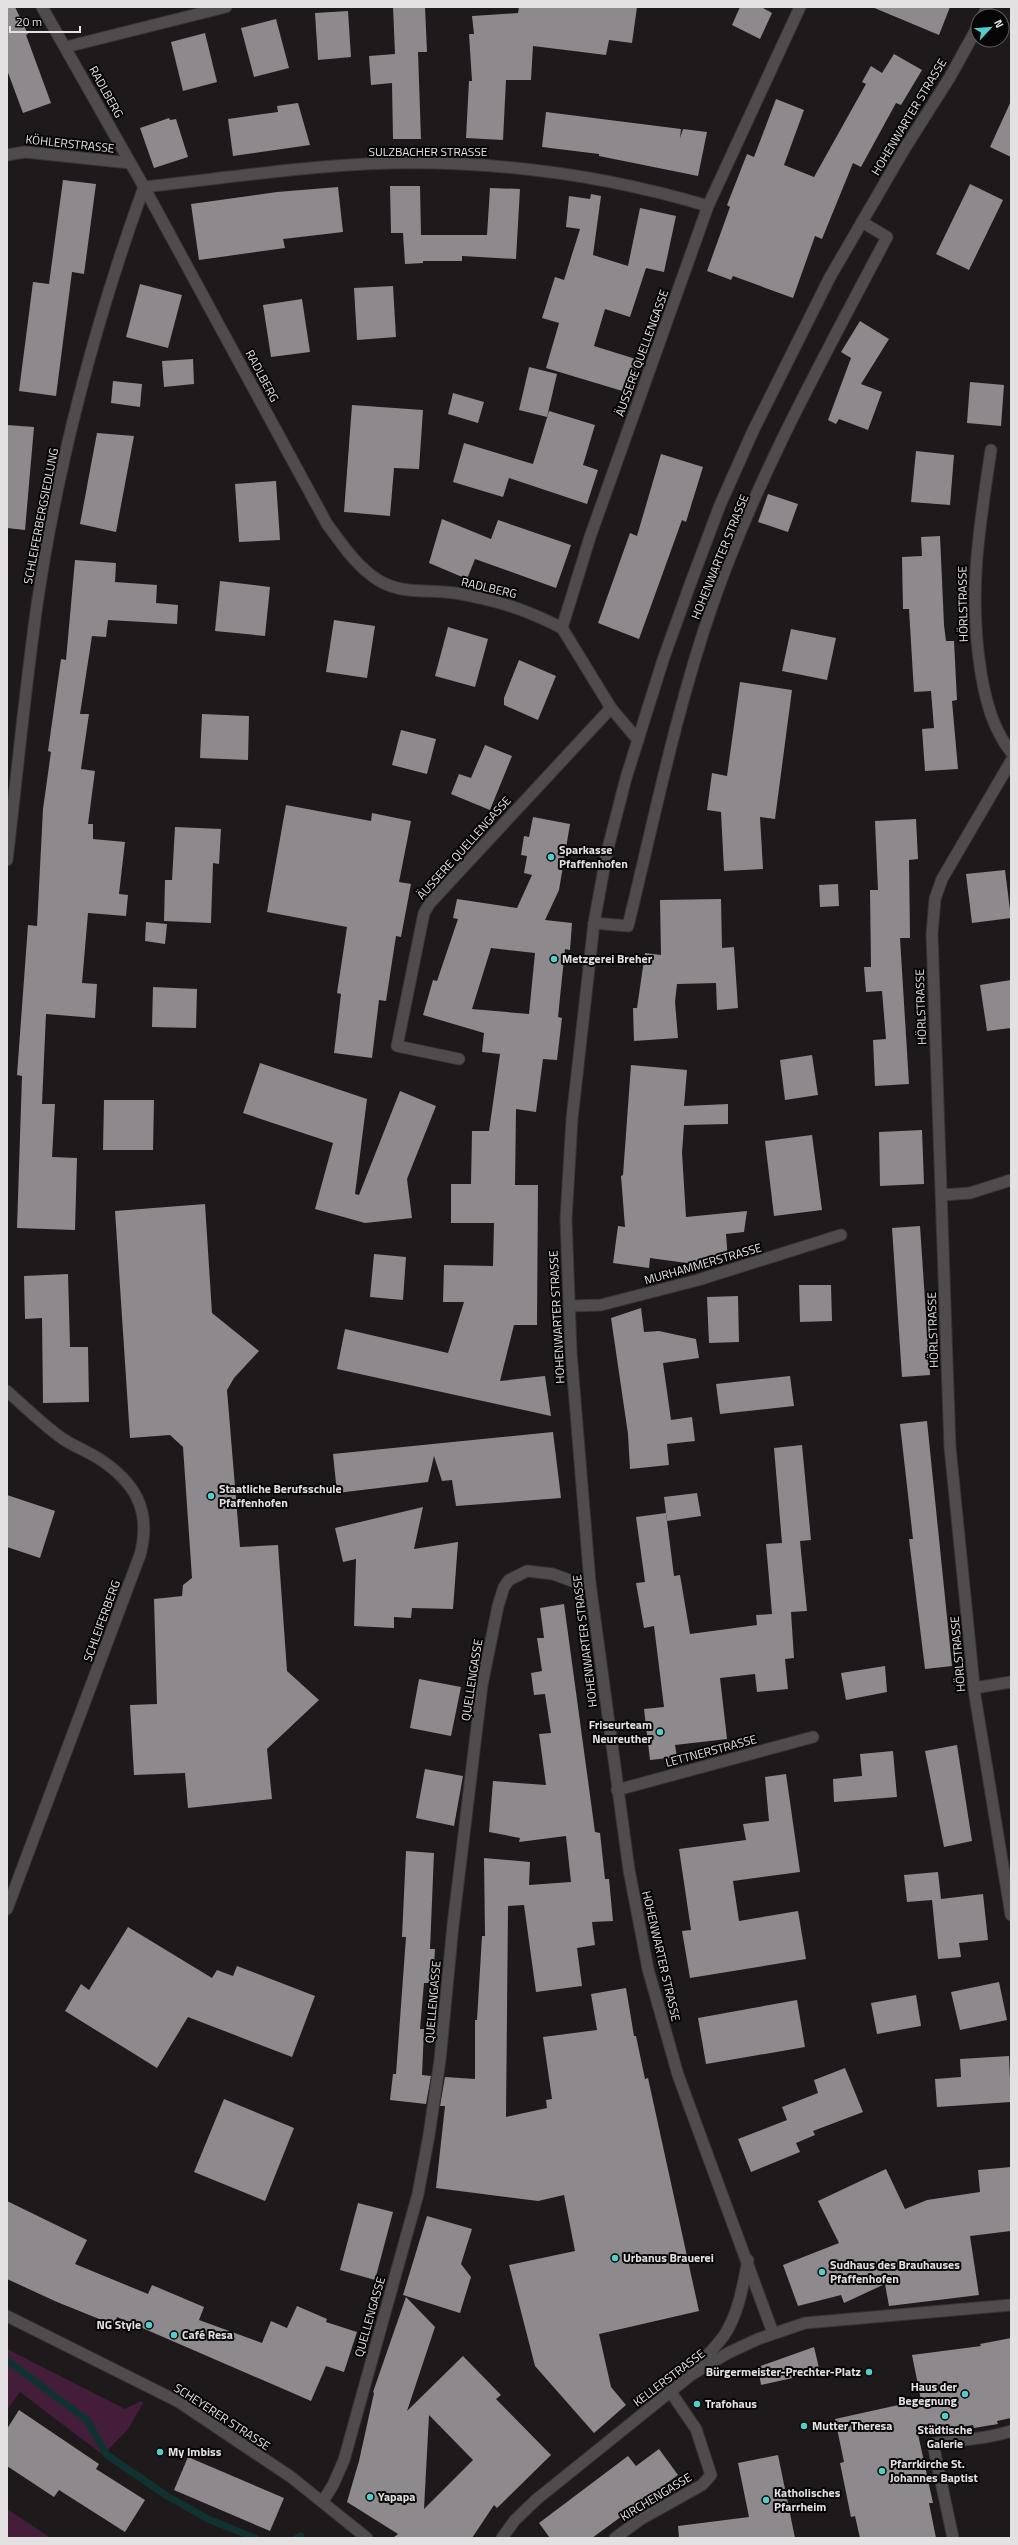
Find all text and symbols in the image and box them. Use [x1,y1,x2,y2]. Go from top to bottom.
scale bar [10,8,80,34]
north arrow [970,8,1010,48]
text: 20 m [16,12,42,31]
text: N [990,17,1008,31]
street label: HOHENWARTER STRASSE [866,54,951,179]
street label: RADLBERG [84,62,129,121]
street label: KÖHLERSTRASSE [25,129,116,158]
street label: SULZBACHER STRASSE [369,142,488,161]
street label: ÄUSSERE QUELLENGASSE [610,286,673,419]
street label: RADLBERG [241,346,284,405]
street label: SCHLEIFERBERGSIEDLUNG [18,446,63,586]
street label: HOHENWARTER STRASSE [686,491,753,622]
street label: HÖRLSTRASSE [952,565,973,642]
street label: RADLBERG [459,572,519,603]
street label: ÄUSSERE QUELLENGASSE [412,791,516,904]
place label: Sparkasse Pfaffenhofen [559,840,628,873]
marker: Sparkasse Pfaffenhofen [546,852,556,862]
place label: Metzgerei Breher [562,949,653,968]
marker: Metzgerei Breher [549,954,559,964]
street label: HÖRLSTRASSE [910,968,931,1045]
street label: MURHAMMERSTRASSE [642,1238,764,1289]
street label: HOHENWARTER STRASSE [544,1250,569,1384]
street label: HÖRLSTRASSE [922,1291,943,1368]
place label: Staatliche Berufsschule Pfaffenhofen [219,1479,342,1512]
marker: Staatliche Berufsschule Pfaffenhofen [206,1491,216,1501]
street label: HOHENWARTER STRASSE [567,1573,602,1708]
street label: SCHLEIFERBERG [78,1577,125,1664]
street label: HÖRLSTRASSE [945,1615,970,1693]
street label: QUELLENGASSE [456,1637,487,1722]
place label: Friseurteam Neureuther [589,1715,653,1748]
marker: Friseurteam Neureuther [655,1727,665,1737]
street label: LETTNERSTRASSE [663,1729,759,1772]
street label: HOHENWARTER STRASSE [637,1889,686,2023]
street label: QUELLENGASSE [419,1960,446,2044]
place label: Urbanus Brauerei [623,2248,714,2267]
marker: Urbanus Brauerei [610,2253,620,2263]
place label: Sudhaus des Brauhauses Pfaffenhofen [830,2255,960,2288]
marker: Sudhaus des Brauhauses Pfaffenhofen [817,2267,827,2277]
street label: QUELLENGASSE [349,2274,390,2359]
place label: NG Style [97,2315,141,2334]
marker: NG Style [144,2320,154,2330]
place label: Café Resa [182,2325,233,2344]
marker: Café Resa [169,2330,179,2340]
street label: KELLERSTRASSE [629,2344,709,2411]
place label: Bürgermeister-Prechter-Platz [706,2362,861,2381]
marker: Bürgermeister-Prechter-Platz [864,2367,874,2377]
place label: Haus der Begegnung [898,2377,958,2410]
street label: SCHEYERER STRASSE [170,2378,275,2455]
marker: Haus der Begegnung [960,2389,970,2399]
place label: Trafohaus [705,2394,757,2413]
marker: Trafohaus [692,2399,702,2409]
marker: Städtische Galerie [940,2411,950,2421]
place label: Mutter Theresa [812,2416,892,2435]
place label: Städtische Galerie [918,2420,972,2453]
marker: Mutter Theresa [799,2421,809,2431]
place label: My Imbiss [168,2442,222,2461]
marker: My Imbiss [155,2447,165,2457]
place label: Pfarrkirche St. Johannes Baptist [890,2454,979,2487]
marker: Pfarrkirche St. Johannes Baptist [877,2466,887,2476]
street label: KIRCHENGASSE [616,2467,696,2525]
place label: Katholisches Pfarrheim [774,2483,841,2516]
place label: Yapapa [378,2487,415,2506]
marker: Yapapa [365,2492,375,2502]
marker: Katholisches Pfarrheim [761,2495,771,2505]

